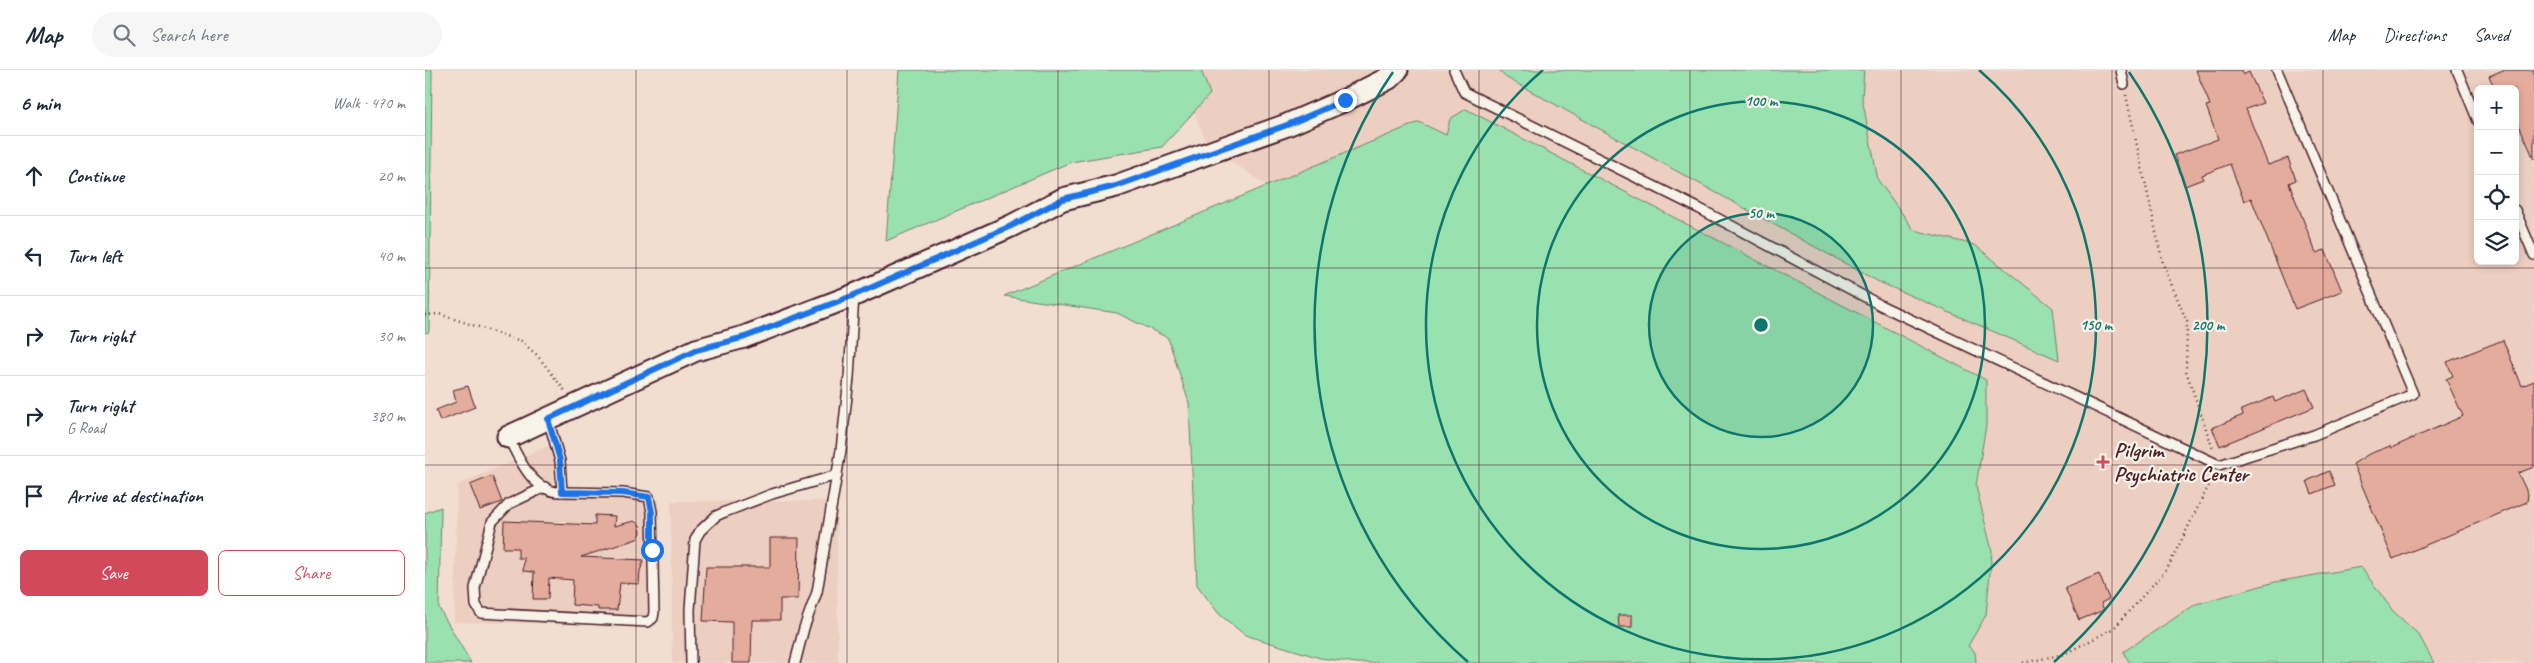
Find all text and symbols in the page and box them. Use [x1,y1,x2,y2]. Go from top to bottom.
search box [92,12,442,57]
text: Map [25,20,62,50]
icon: search [110,21,138,49]
text: Search here [150,23,228,47]
text: Map [2328,24,2355,46]
text: Directions [2383,24,2446,46]
text: Saved [2474,24,2509,46]
map controls [2474,85,2519,265]
button: + [2474,85,2519,130]
route end [1334,89,1357,112]
text: 6 min [20,90,61,116]
text: 100 m [1745,92,1779,111]
text: Walk · 470 m [333,93,405,113]
button: − [2474,130,2519,175]
icon: ahead [20,162,48,190]
text: Continue [67,164,124,188]
text: 20 m [378,166,405,186]
button: locate [2474,175,2519,220]
text: 50 m [1748,204,1775,223]
button: layers [2474,220,2519,265]
icon: left [20,242,48,270]
text: Turn left [67,244,122,268]
text: 40 m [378,246,405,266]
centre of rings [1752,316,1770,334]
text: 150 m [2080,316,2114,335]
text: 200 m [2192,316,2226,335]
icon: right [20,322,48,350]
text: Turn right [67,324,134,348]
text: 30 m [378,326,405,346]
text: Turn right [67,394,134,418]
icon: right [20,402,48,430]
text: 380 m [371,406,405,426]
text: G Road [67,418,105,438]
place label: Pilgrim Psychiatric Center [2114,437,2251,488]
marker: Pilgrim Psychiatric Center [2096,455,2110,469]
icon: arrive [20,482,48,510]
text: Arrive at destination [67,484,203,508]
route start [641,539,664,562]
button: Save [20,550,208,596]
button: Share [218,550,405,596]

